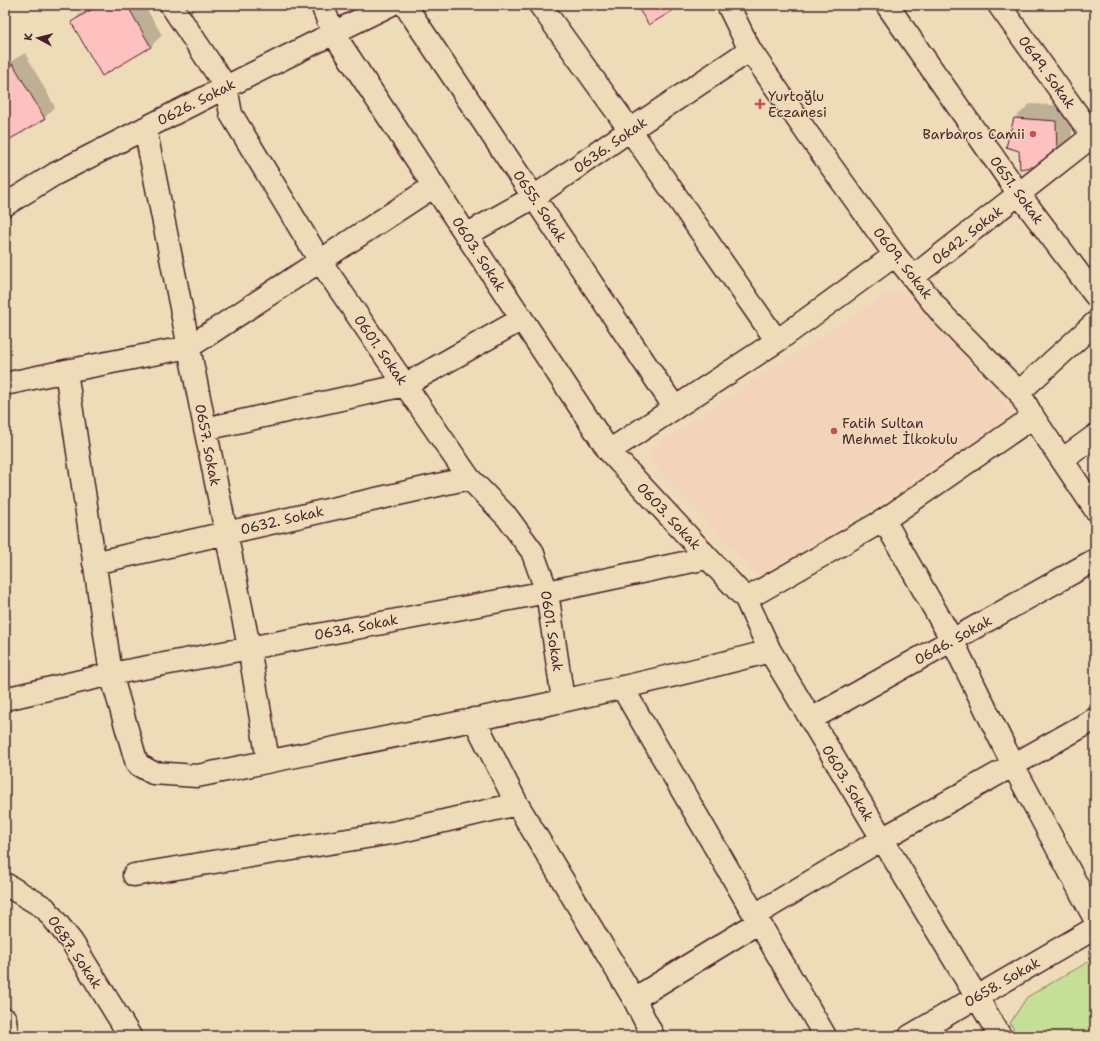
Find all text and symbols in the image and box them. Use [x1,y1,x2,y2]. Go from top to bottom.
north arrow [18,18,58,58]
text: K [21,32,37,41]
street label: 0649. Sokak [1014,32,1080,112]
street label: 0626. Sokak [154,75,238,129]
place label: Yurtoğlu Eczanesi [768,87,827,121]
marker: Yurtoğlu Eczanesi [755,99,765,109]
street label: 0636. Sokak [570,113,650,177]
place label: Barbaros Camii [923,125,1025,143]
marker: Barbaros Camii [1028,129,1038,139]
street label: 0651. Sokak [986,152,1048,228]
street label: 0655. Sokak [509,166,571,246]
street label: 0642. Sokak [928,202,1006,268]
street label: 0603. Sokak [448,213,510,295]
street label: 0609. Sokak [869,223,937,303]
street label: 0601. Sokak [350,311,412,389]
street label: 0657. Sokak [191,402,225,488]
place label: Fatih Sultan Mehmet İlkokulu [842,414,958,448]
marker: Fatih Sultan Mehmet İlkokulu [829,426,839,436]
street label: 0603. Sokak [633,478,705,554]
street label: 0632. Sokak [238,502,326,538]
street label: 0601. Sokak [537,589,567,673]
street label: 0634. Sokak [312,610,400,644]
street label: 0646. Sokak [911,611,995,669]
street label: 0603. Sokak [818,742,878,824]
street label: 0687. Sokak [44,912,106,992]
street label: 0658. Sokak [961,953,1043,1011]

